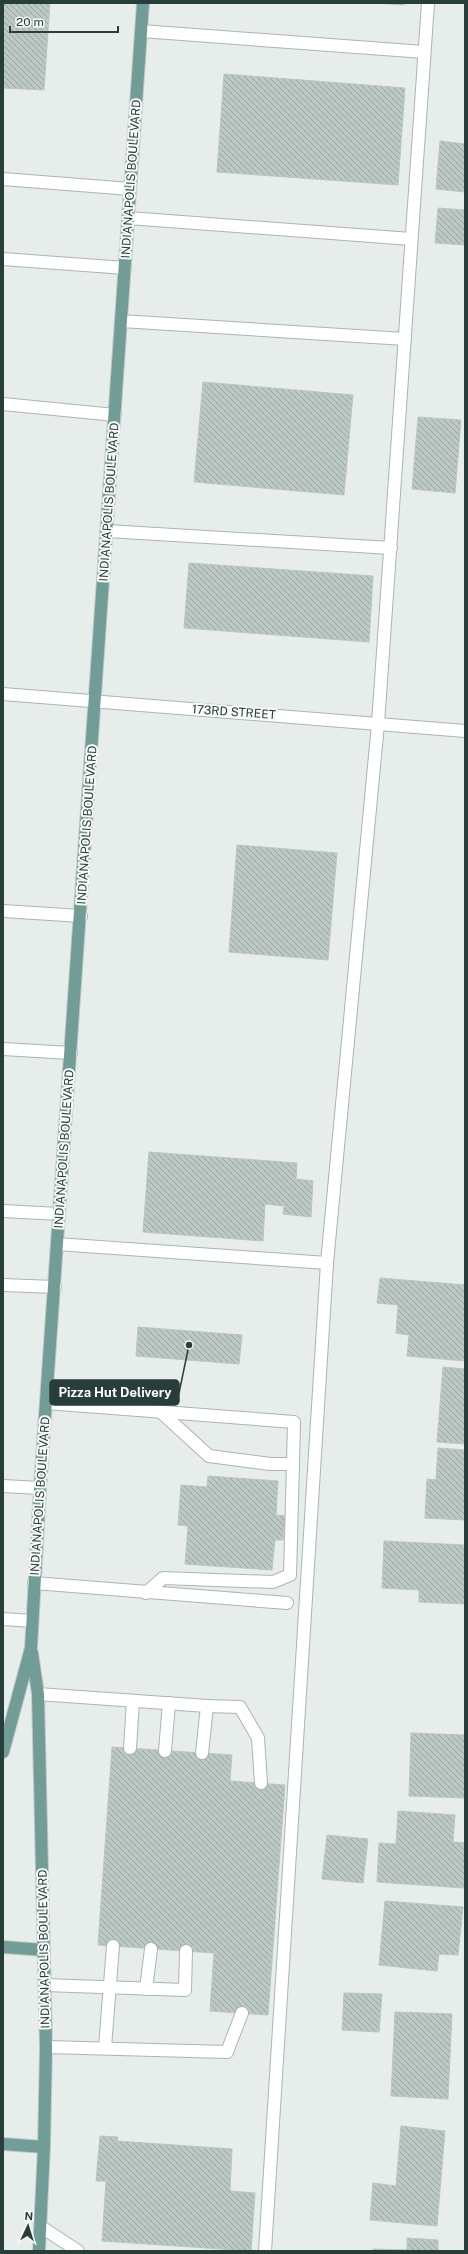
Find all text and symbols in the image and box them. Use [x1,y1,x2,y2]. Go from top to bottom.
scale bar [10,8,118,34]
text: 20 m [16,15,44,29]
street label: INDIANAPOLIS BOULEVARD [118,99,144,259]
street label: INDIANAPOLIS BOULEVARD [96,422,122,582]
street label: 173RD STREET [192,702,276,722]
street label: INDIANAPOLIS BOULEVARD [74,745,100,905]
street label: INDIANAPOLIS BOULEVARD [51,1069,77,1229]
callout: Pizza Hut Delivery [50,1380,179,1405]
text: Pizza Hut Delivery [58,1385,172,1400]
street label: INDIANAPOLIS BOULEVARD [27,1416,53,1576]
street label: INDIANAPOLIS BOULEVARD [36,1869,52,2029]
north arrow [8,2206,48,2246]
text: N [24,2210,33,2222]

